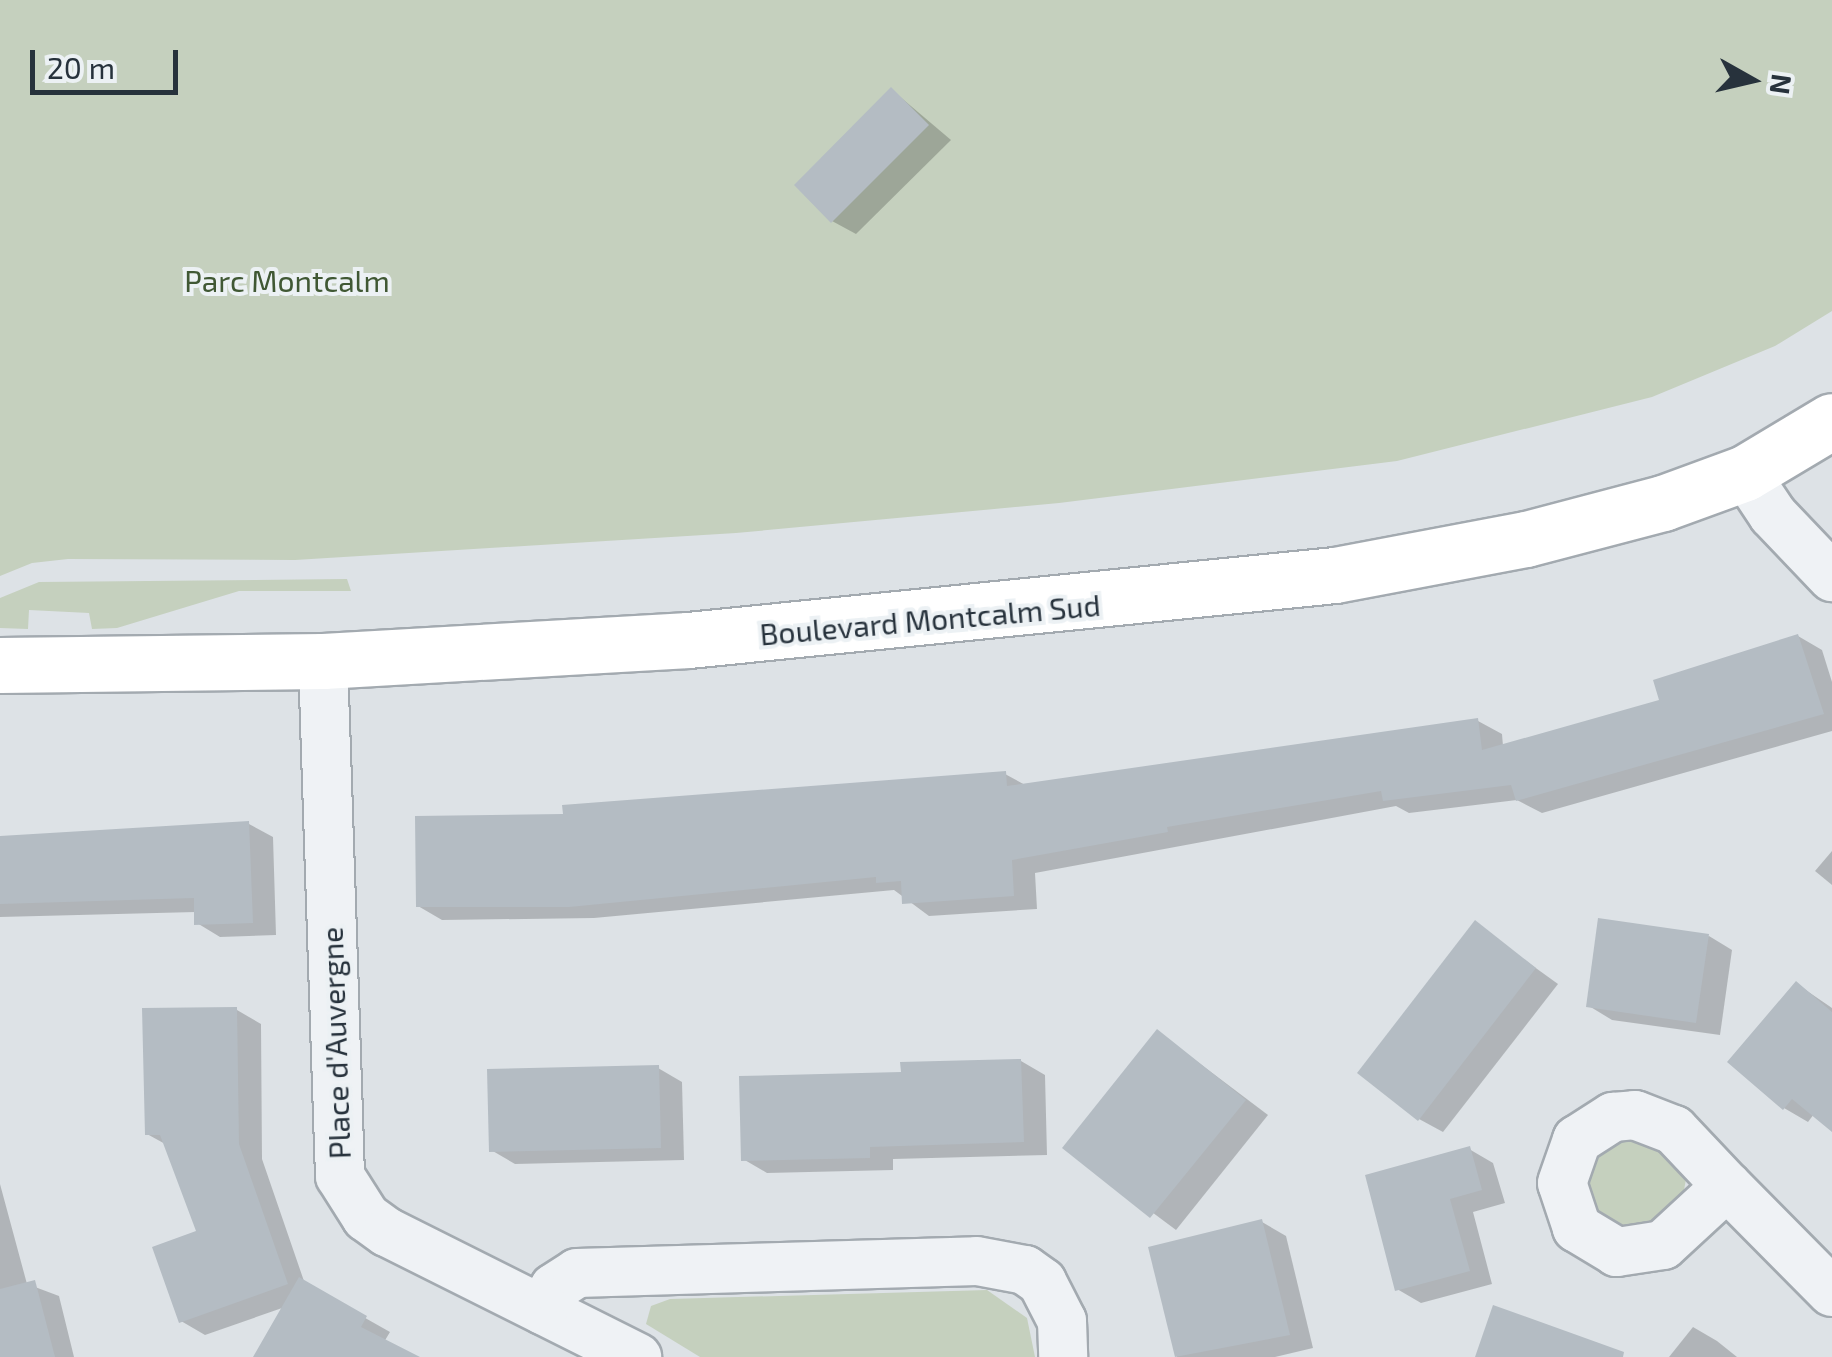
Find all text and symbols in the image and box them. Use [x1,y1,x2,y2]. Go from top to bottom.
scale bar [35,30,182,92]
north arrow [1702,30,1802,130]
text: 20 m [47,49,115,85]
text: N [1763,72,1800,97]
park label: Parc Montcalm [184,262,390,298]
street label: Boulevard Montcalm Sud [758,586,1102,652]
street label: Place d'Auvergne [313,926,357,1160]

